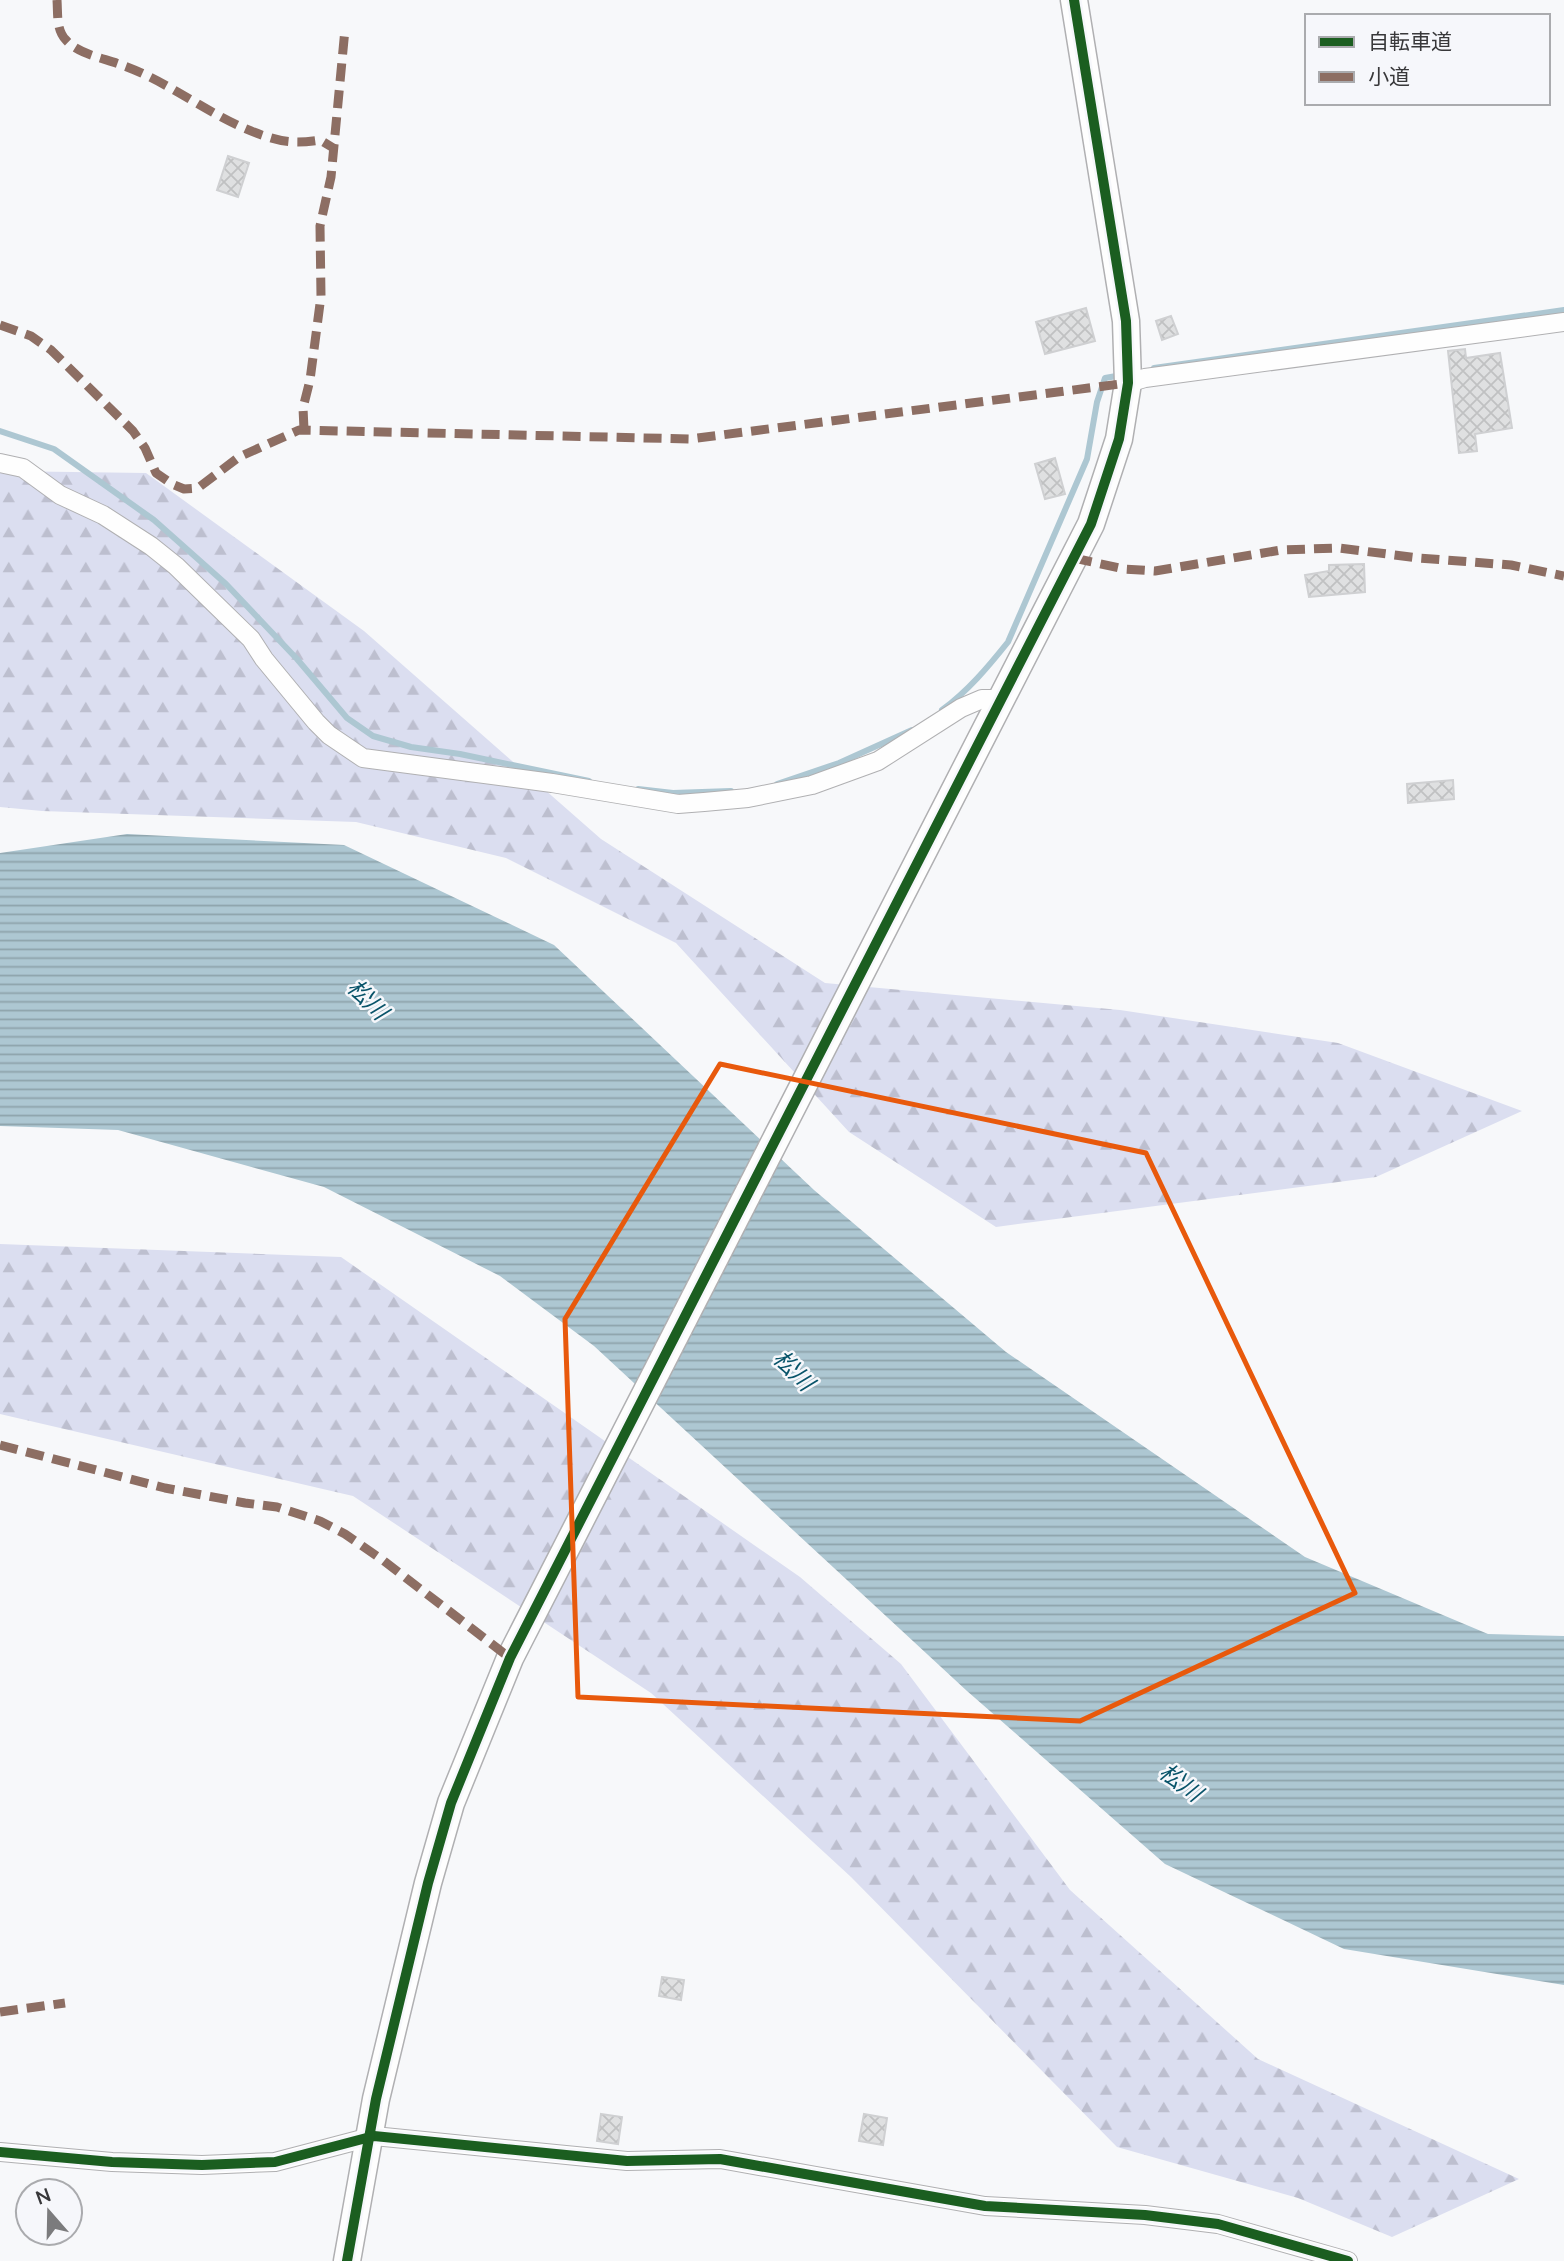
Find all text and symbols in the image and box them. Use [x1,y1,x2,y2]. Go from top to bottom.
legend [1305,14,1550,105]
text: 自転車道 [1368,28,1452,54]
text: 小道 [1368,63,1410,89]
water label: 松川 [341,972,397,1028]
water label: 松川 [767,1343,823,1399]
water label: 松川 [1154,1757,1211,1809]
north arrow [14,2177,84,2247]
text: N [32,2182,54,2210]

